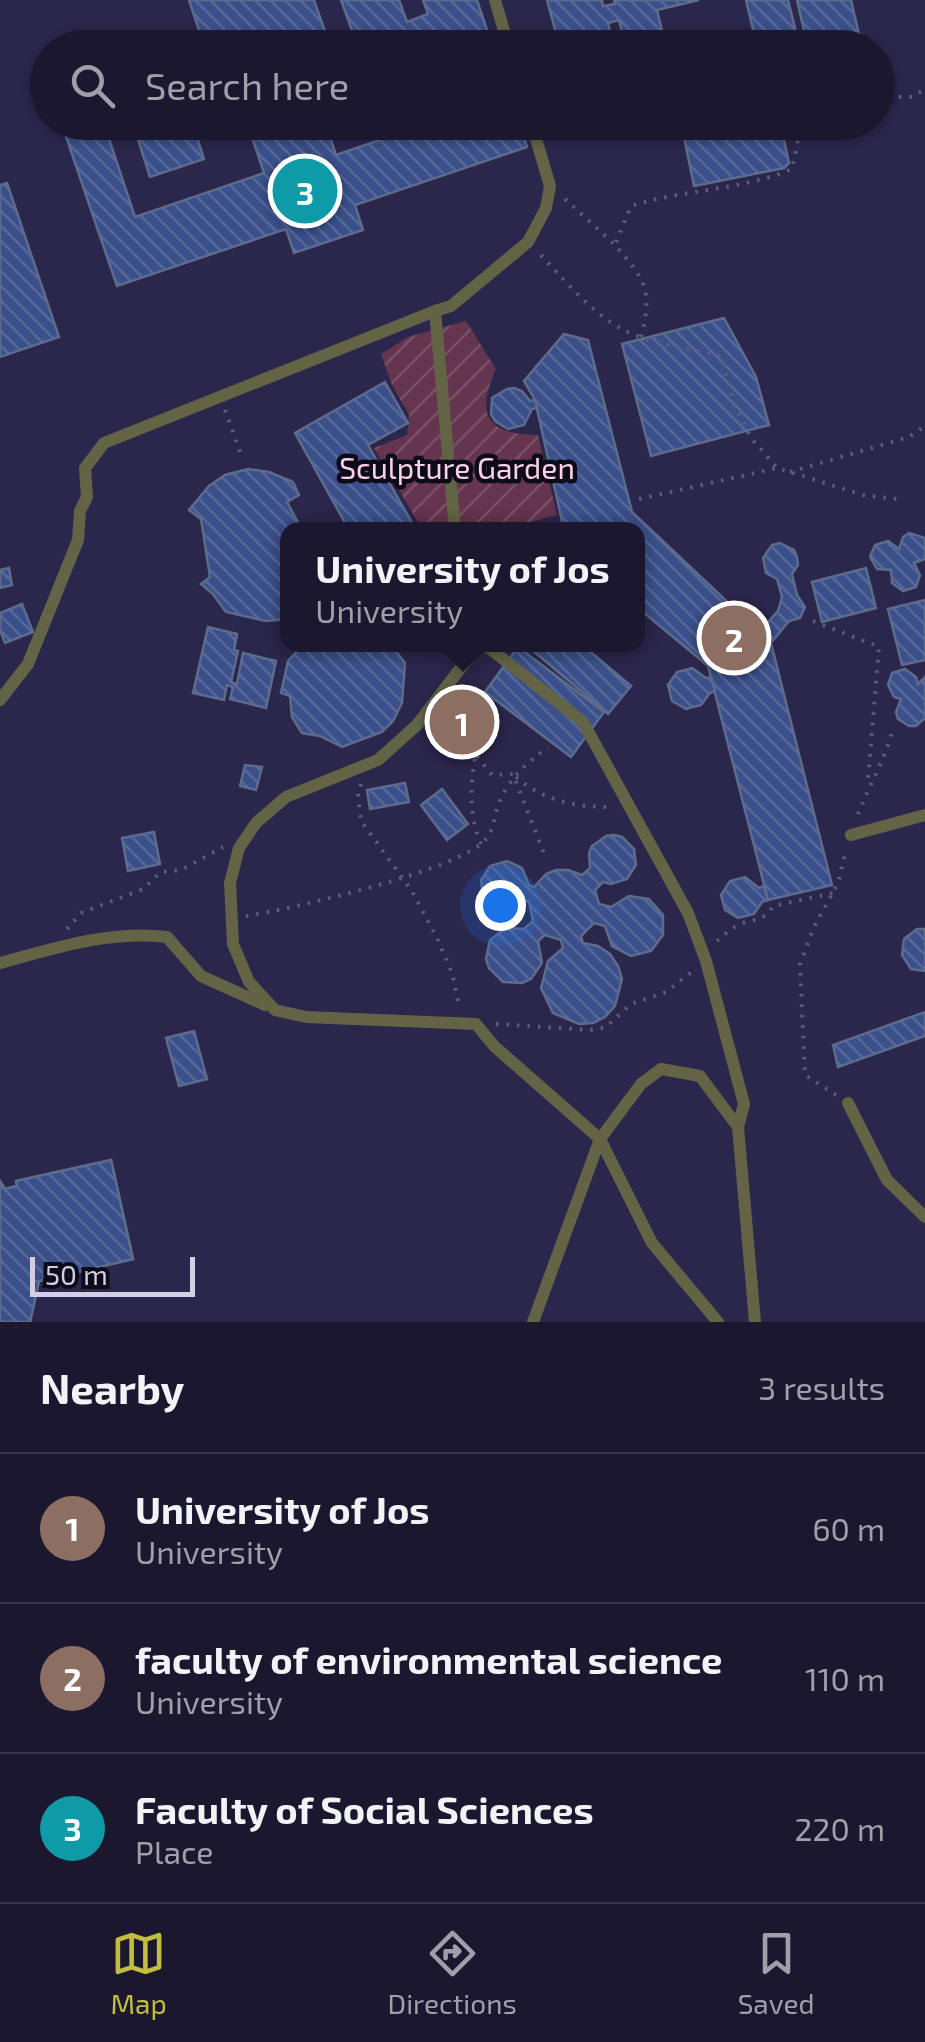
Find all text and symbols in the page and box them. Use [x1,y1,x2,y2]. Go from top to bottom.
search box [30,30,895,140]
icon: search [65,58,120,113]
text: Search here [145,62,349,108]
pin: 3 [272,154,338,228]
park label: Sculpture Garden [339,449,575,485]
popup [280,522,645,652]
text: University of Jos [315,545,610,591]
text: University [315,591,463,629]
pin: 2 [702,600,766,676]
pin: 1 [430,684,494,760]
your location [475,880,526,931]
scale bar [30,1252,195,1296]
text: 50 m [45,1257,108,1291]
text: Nearby [40,1362,184,1412]
text: 3 results [758,1368,885,1406]
text: University of Jos [135,1486,430,1532]
text: 1 [66,1509,79,1547]
text: 60 m [812,1509,885,1547]
text: University [135,1532,283,1570]
text: faculty of environmental science [135,1636,722,1682]
text: 2 [63,1659,82,1697]
text: 110 m [805,1659,885,1697]
text: University [135,1682,283,1720]
text: Faculty of Social Sciences [135,1786,594,1832]
text: 3 [63,1809,82,1847]
text: 220 m [795,1809,885,1847]
text: Place [135,1832,214,1870]
tab: Map [110,1926,167,2020]
tab: Directions [388,1926,517,2020]
tab: Saved [738,1926,815,2020]

